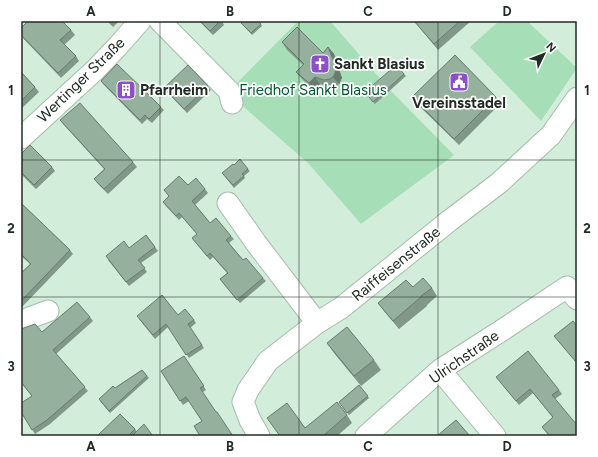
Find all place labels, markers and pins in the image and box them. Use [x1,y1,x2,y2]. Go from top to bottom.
church icon: Sankt Blasius [309,53,331,75]
place label: Sankt Blasius [334,55,425,73]
public building icon: Vereinsstadel [448,71,470,93]
building icon: Pfarrheim [115,79,137,101]
place label: Pfarrheim [140,81,208,99]
place label: Vereinsstadel [412,94,506,112]

